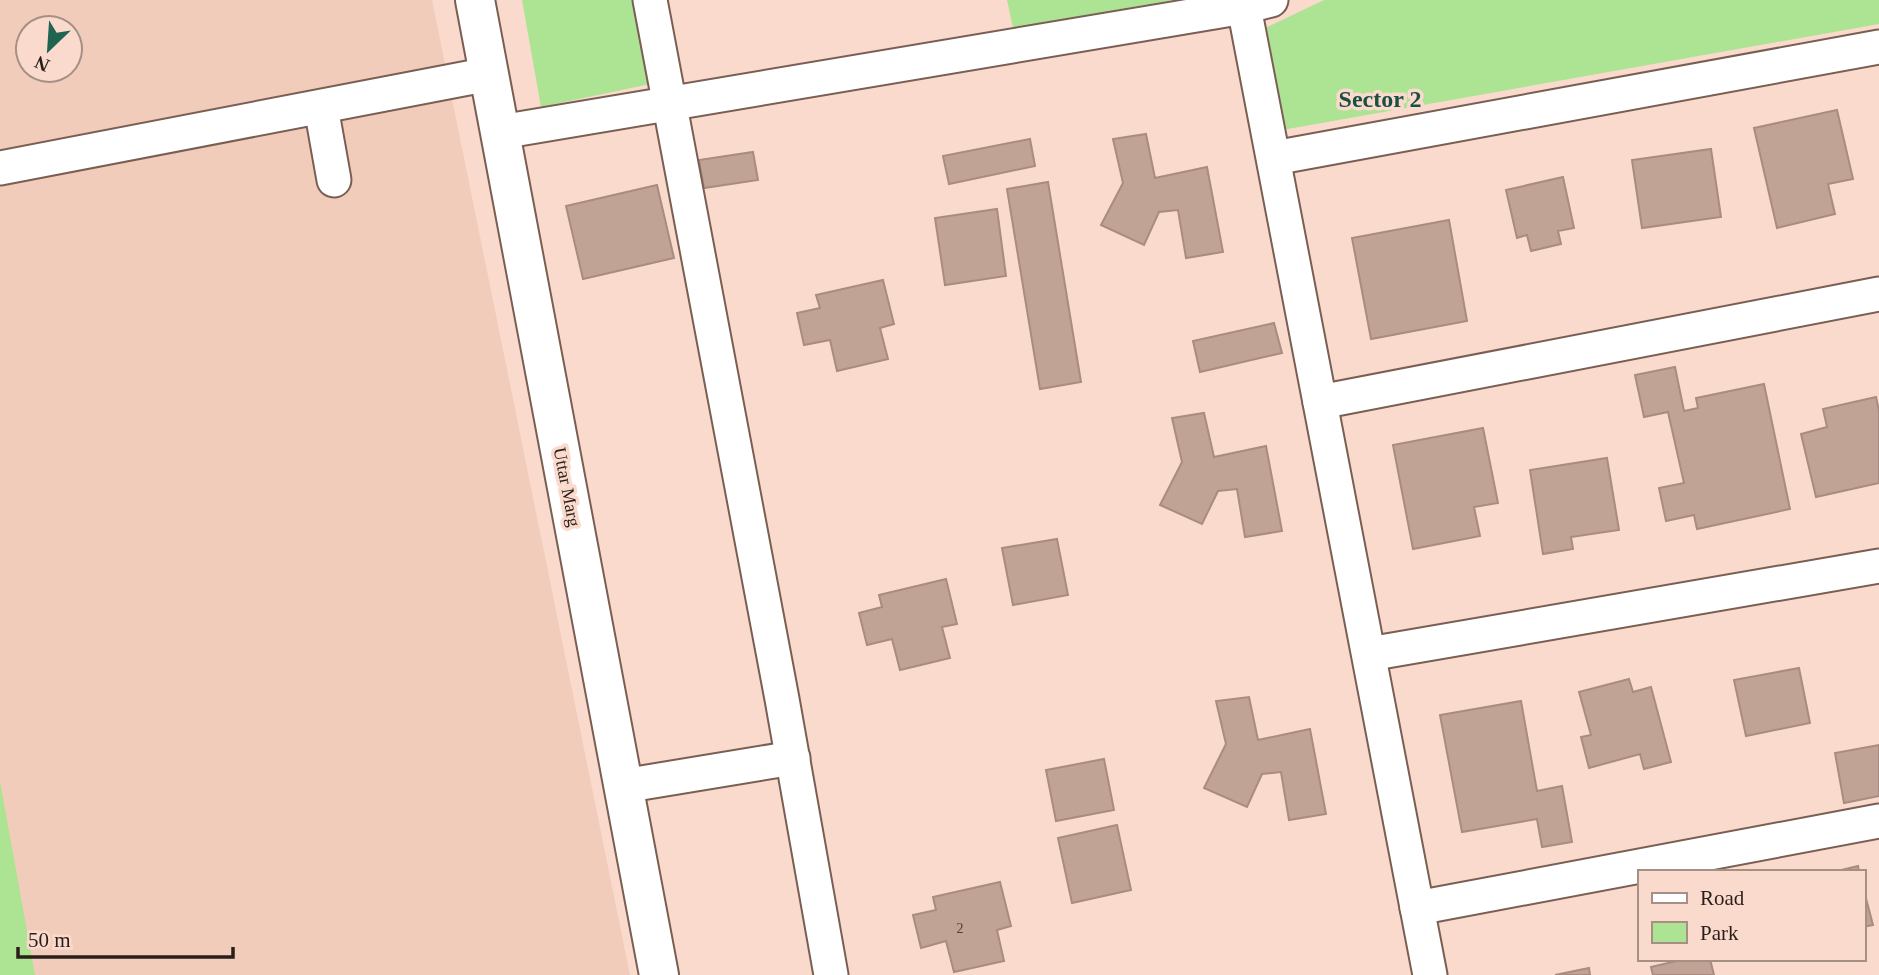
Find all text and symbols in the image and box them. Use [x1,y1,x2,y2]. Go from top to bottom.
north arrow [14,14,84,84]
text: N [31,51,53,76]
district label: Sector 2 [1339,86,1421,112]
street label: Uttar Marg [550,446,584,528]
legend [1638,870,1865,961]
text: Road [1700,886,1745,910]
scale bar [18,916,233,960]
house number: 2 [957,921,964,936]
text: Park [1700,921,1739,945]
text: 50 m [28,928,71,952]

